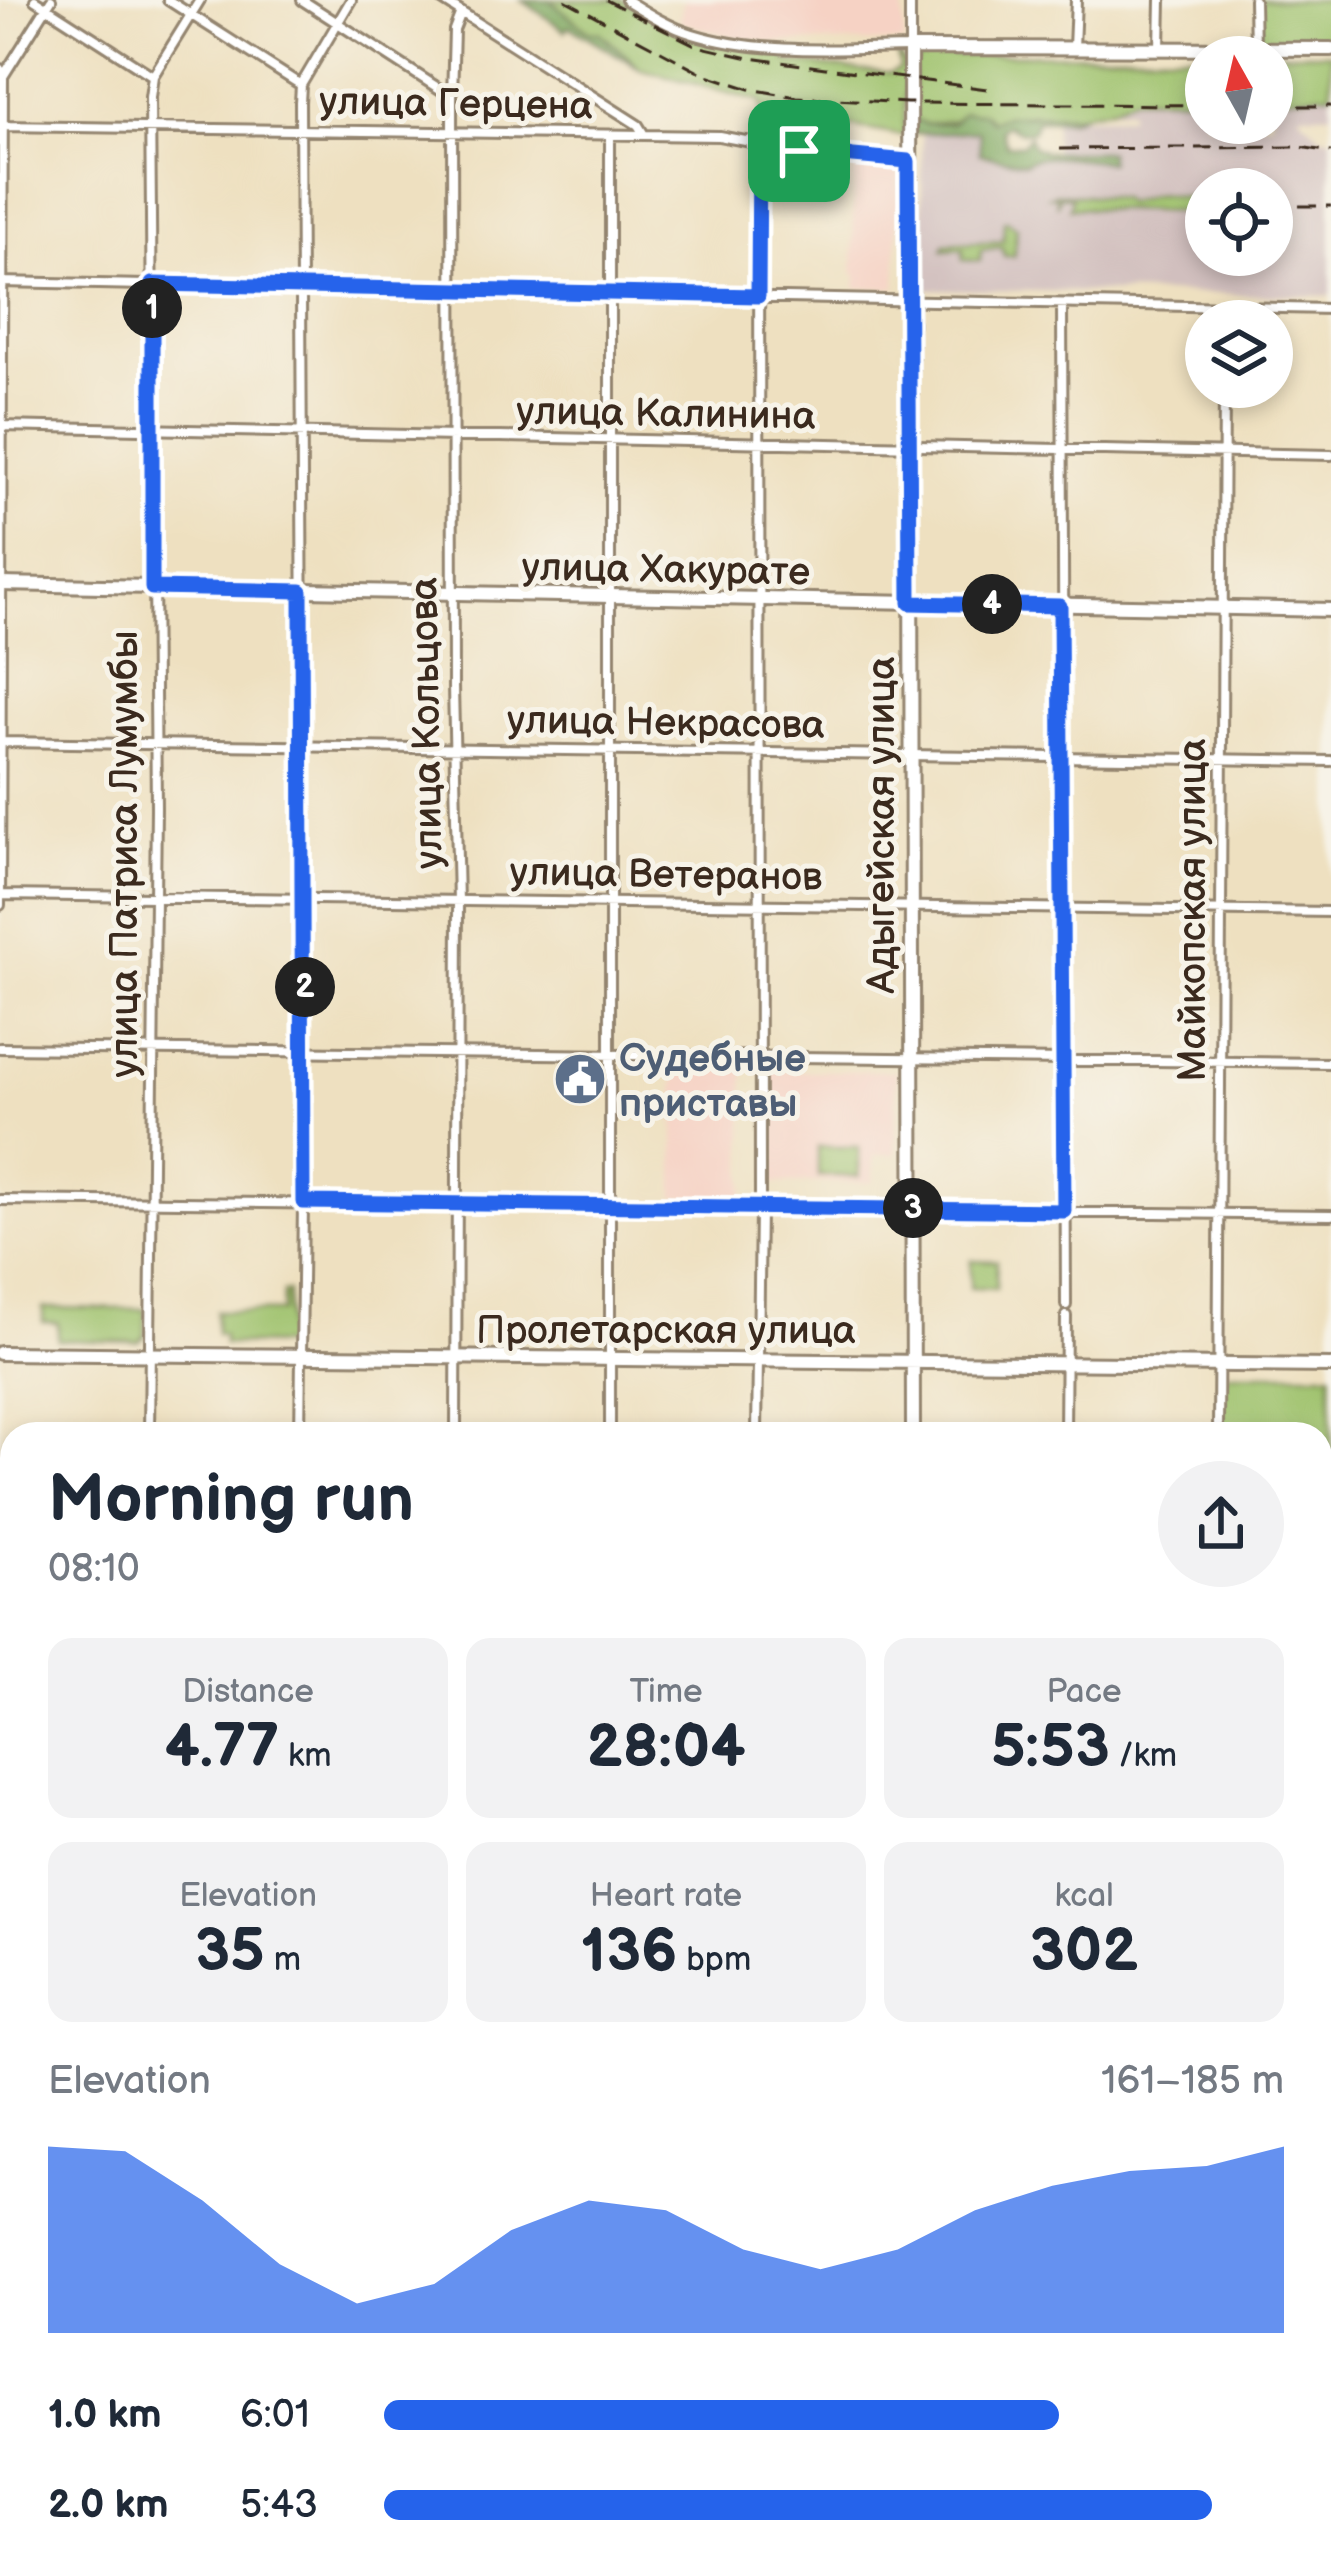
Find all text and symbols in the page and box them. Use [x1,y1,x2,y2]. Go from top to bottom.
north arrow [1185,36,1293,144]
map controls [1185,36,1293,408]
street label: улица Герцена [319,79,593,130]
pin [748,100,850,202]
icon: arrive [766,118,832,184]
button: locate [1185,168,1293,276]
pin: 1 [122,278,182,338]
text: 1 [145,288,159,328]
button: layers [1185,300,1293,408]
street label: улица Калинина [516,388,816,441]
street label: улица Хакурате [521,544,811,597]
pin: 4 [962,574,1022,634]
street label: улица Кольцова [401,577,454,869]
text: 4 [982,584,1002,624]
street label: улица Патриса Лумумбы [102,631,149,1077]
street label: Адыгейская улица [859,657,906,995]
street label: улица Некрасова [507,697,825,750]
street label: Майкопская улица [1170,738,1217,1082]
street label: улица Ветеранов [509,849,823,902]
pin: 2 [275,957,335,1017]
text: 2 [295,967,315,1007]
place label: Судебные приставы [619,1036,806,1128]
public building icon: Судебные приставы [552,1051,608,1107]
pin: 3 [883,1178,943,1238]
text: 3 [903,1188,923,1228]
street label: Пролетарская улица [476,1308,856,1355]
text: Morning run [48,1461,414,1540]
button: share [1158,1461,1284,1587]
text: 08:10 [48,1546,140,1593]
text: Distance [182,1672,314,1712]
text: Time [629,1672,703,1712]
text: Pace [1046,1672,1122,1712]
text: 4.77 [164,1712,279,1784]
text: 28:04 [586,1712,746,1784]
text: 5:53 [991,1712,1110,1784]
text: km [279,1736,332,1776]
text: /km [1110,1736,1177,1776]
text: Elevation [179,1876,317,1916]
text: Heart rate [590,1876,742,1916]
text: kcal [1054,1876,1114,1916]
text: 35 [195,1916,265,1988]
text: 136 [581,1916,677,1988]
text: 302 [1030,1916,1138,1988]
text: m [265,1940,301,1980]
text: bpm [677,1940,751,1980]
text: Elevation [48,2058,211,2105]
text: 161–185 m [1101,2058,1284,2105]
text: 1.0 km [48,2392,162,2439]
text: 6:01 [240,2392,310,2439]
text: 2.0 km [48,2482,168,2529]
text: 5:43 [240,2482,318,2529]

